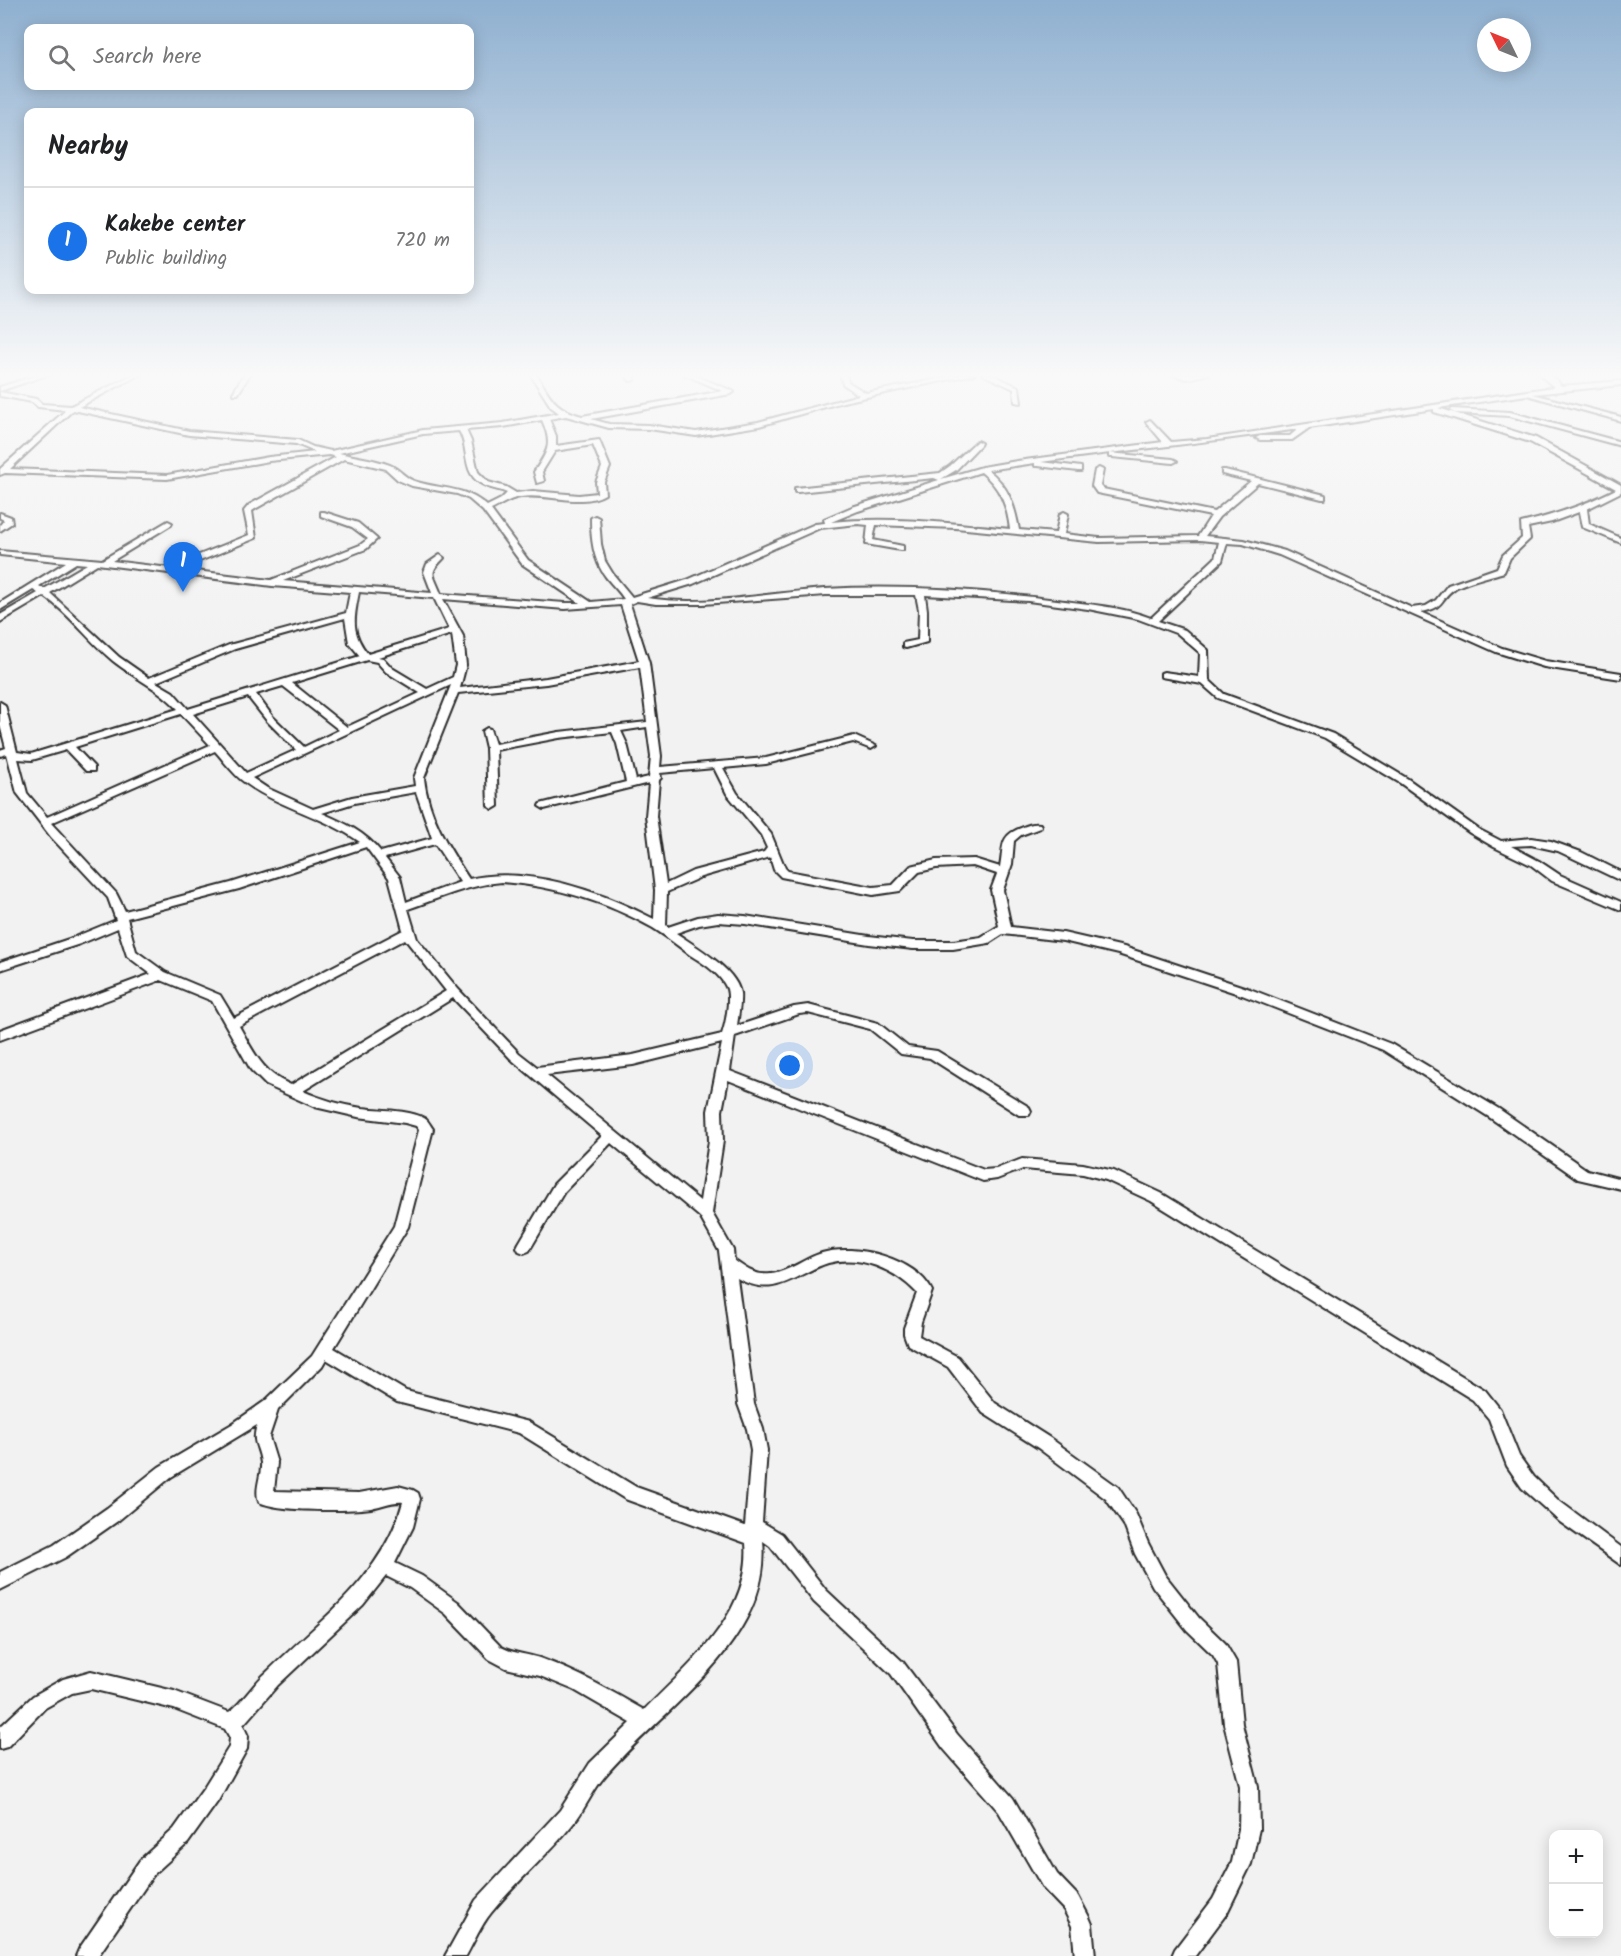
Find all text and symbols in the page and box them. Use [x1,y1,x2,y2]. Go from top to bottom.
north arrow [1477,18,1531,72]
search box [24,24,474,90]
text: Search here [93,40,201,75]
icon: search [45,41,78,74]
text: Nearby [48,126,128,168]
text: Kakebe center [105,208,245,243]
text: 1 [64,225,71,257]
text: 720 m [395,225,450,257]
text: Public building [105,243,227,275]
pin: 1 [164,542,202,592]
your location [775,1051,804,1080]
map controls [1549,1830,1603,1938]
button: + [1549,1830,1603,1884]
button: − [1549,1884,1603,1938]

